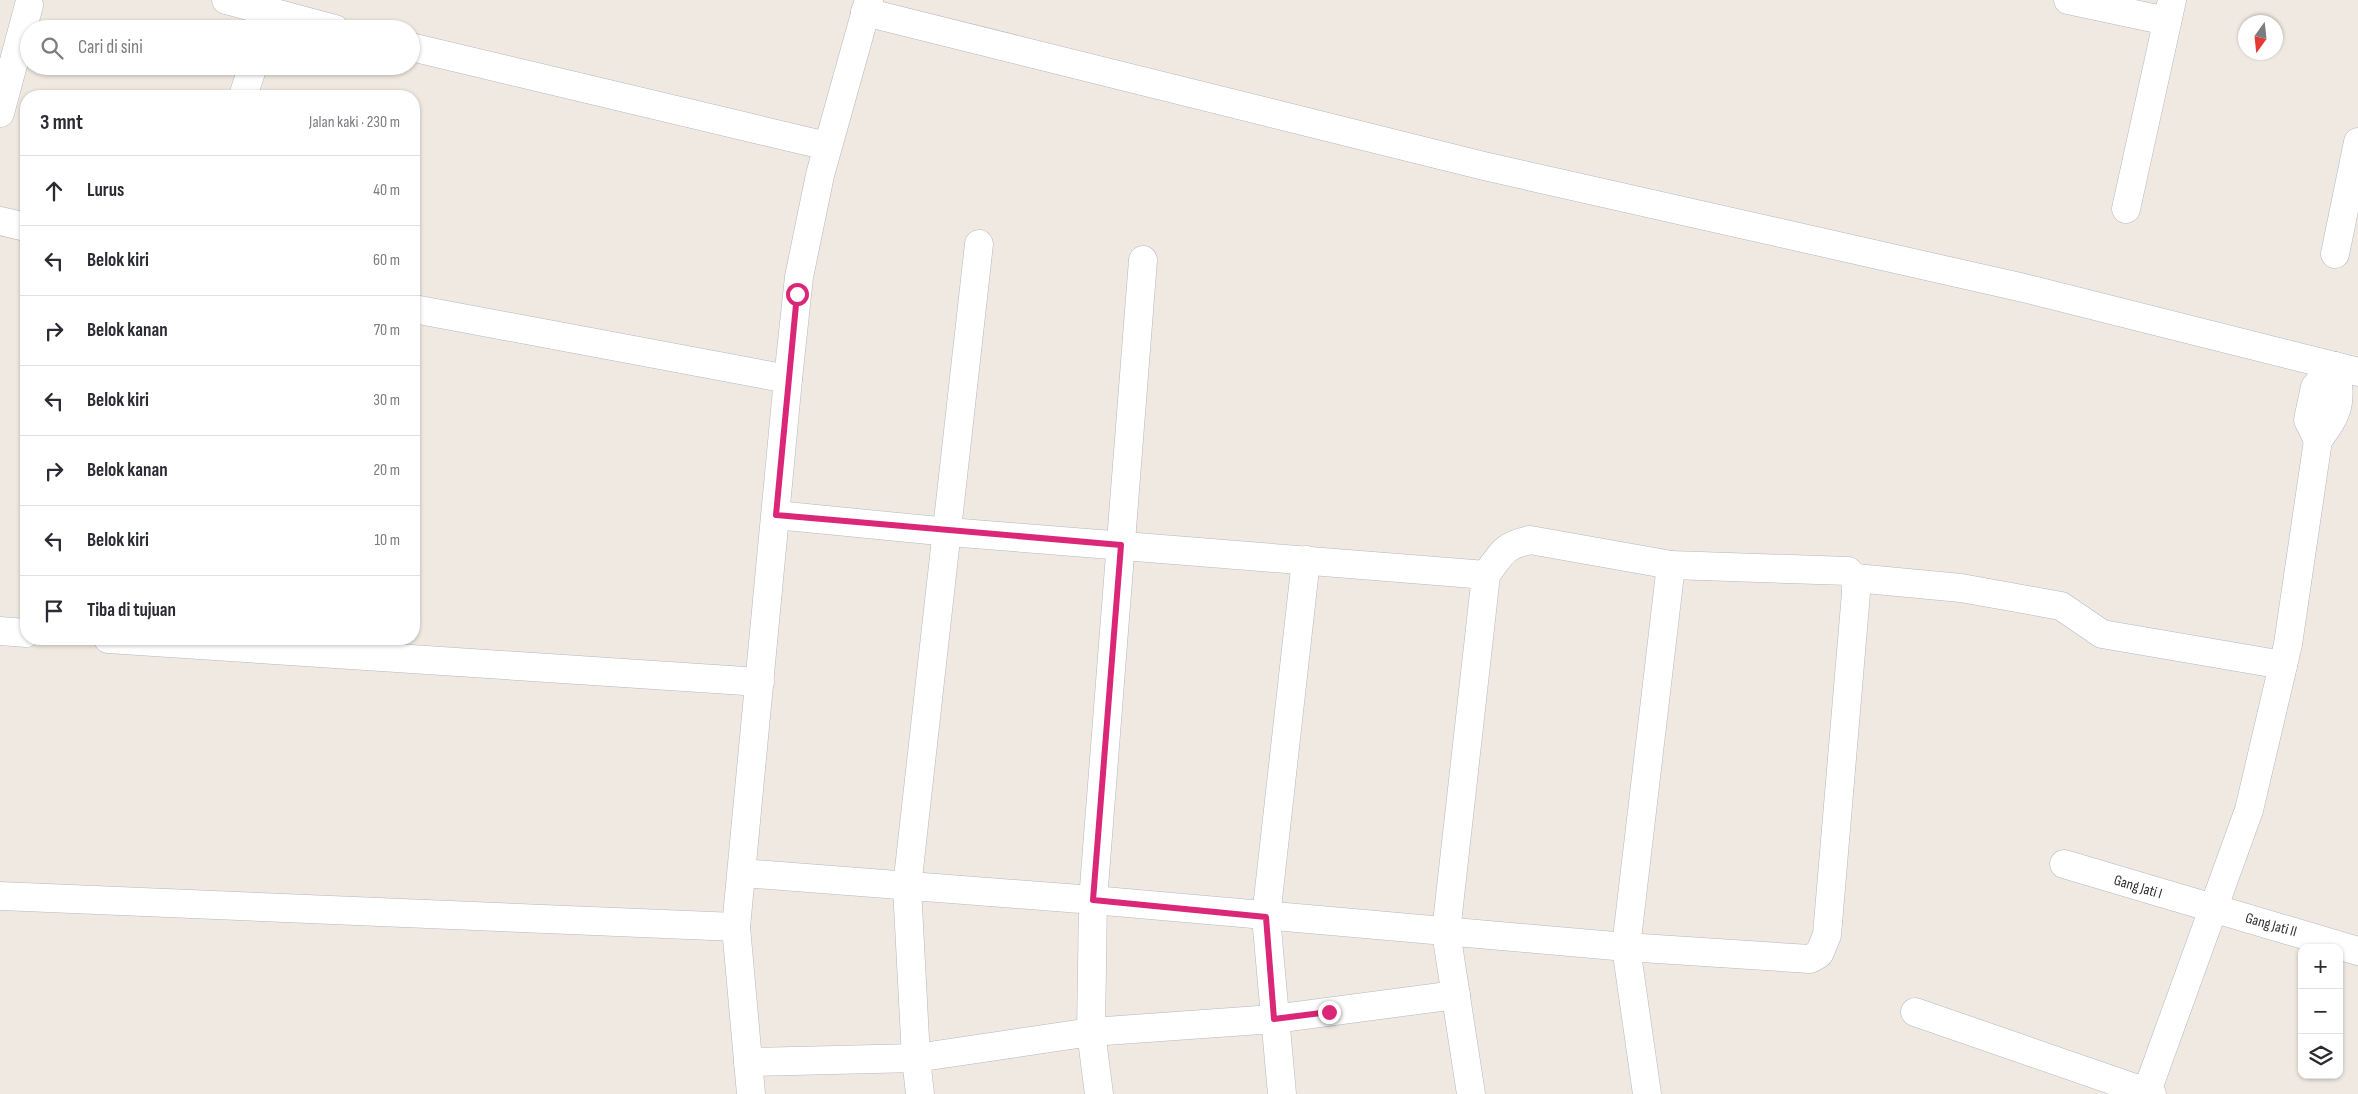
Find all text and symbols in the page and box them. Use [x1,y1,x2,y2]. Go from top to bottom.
north arrow [2238,15,2283,60]
search box [20,20,420,75]
icon: search [38,34,66,62]
text: Cari di sini [78,36,143,59]
text: 3 mnt [40,110,83,135]
text: Jalan kaki · 230 m [309,113,400,132]
icon: ahead [40,177,68,205]
text: Lurus [87,179,124,202]
text: 40 m [373,181,400,200]
icon: left [40,247,68,275]
text: Belok kiri [87,249,149,272]
text: 60 m [373,251,400,270]
route start [786,283,809,306]
icon: right [40,317,68,345]
text: Belok kanan [87,319,168,342]
text: 70 m [374,321,400,340]
icon: left [40,387,68,415]
text: Belok kiri [87,389,149,412]
text: 30 m [373,391,400,410]
icon: right [40,457,68,485]
text: Belok kanan [87,459,168,482]
text: 20 m [373,461,400,480]
icon: left [40,527,68,555]
text: Belok kiri [87,529,149,552]
text: 10 m [374,531,400,550]
icon: arrive [40,597,68,625]
text: Tiba di tujuan [87,599,176,622]
street label: Gang Jati I [2112,871,2164,903]
street label: Gang Jati II [2243,909,2299,941]
map controls [2298,944,2343,1079]
button: + [2298,944,2343,989]
button: − [2298,989,2343,1034]
route end [1318,1001,1341,1024]
button: layers [2298,1034,2343,1079]

